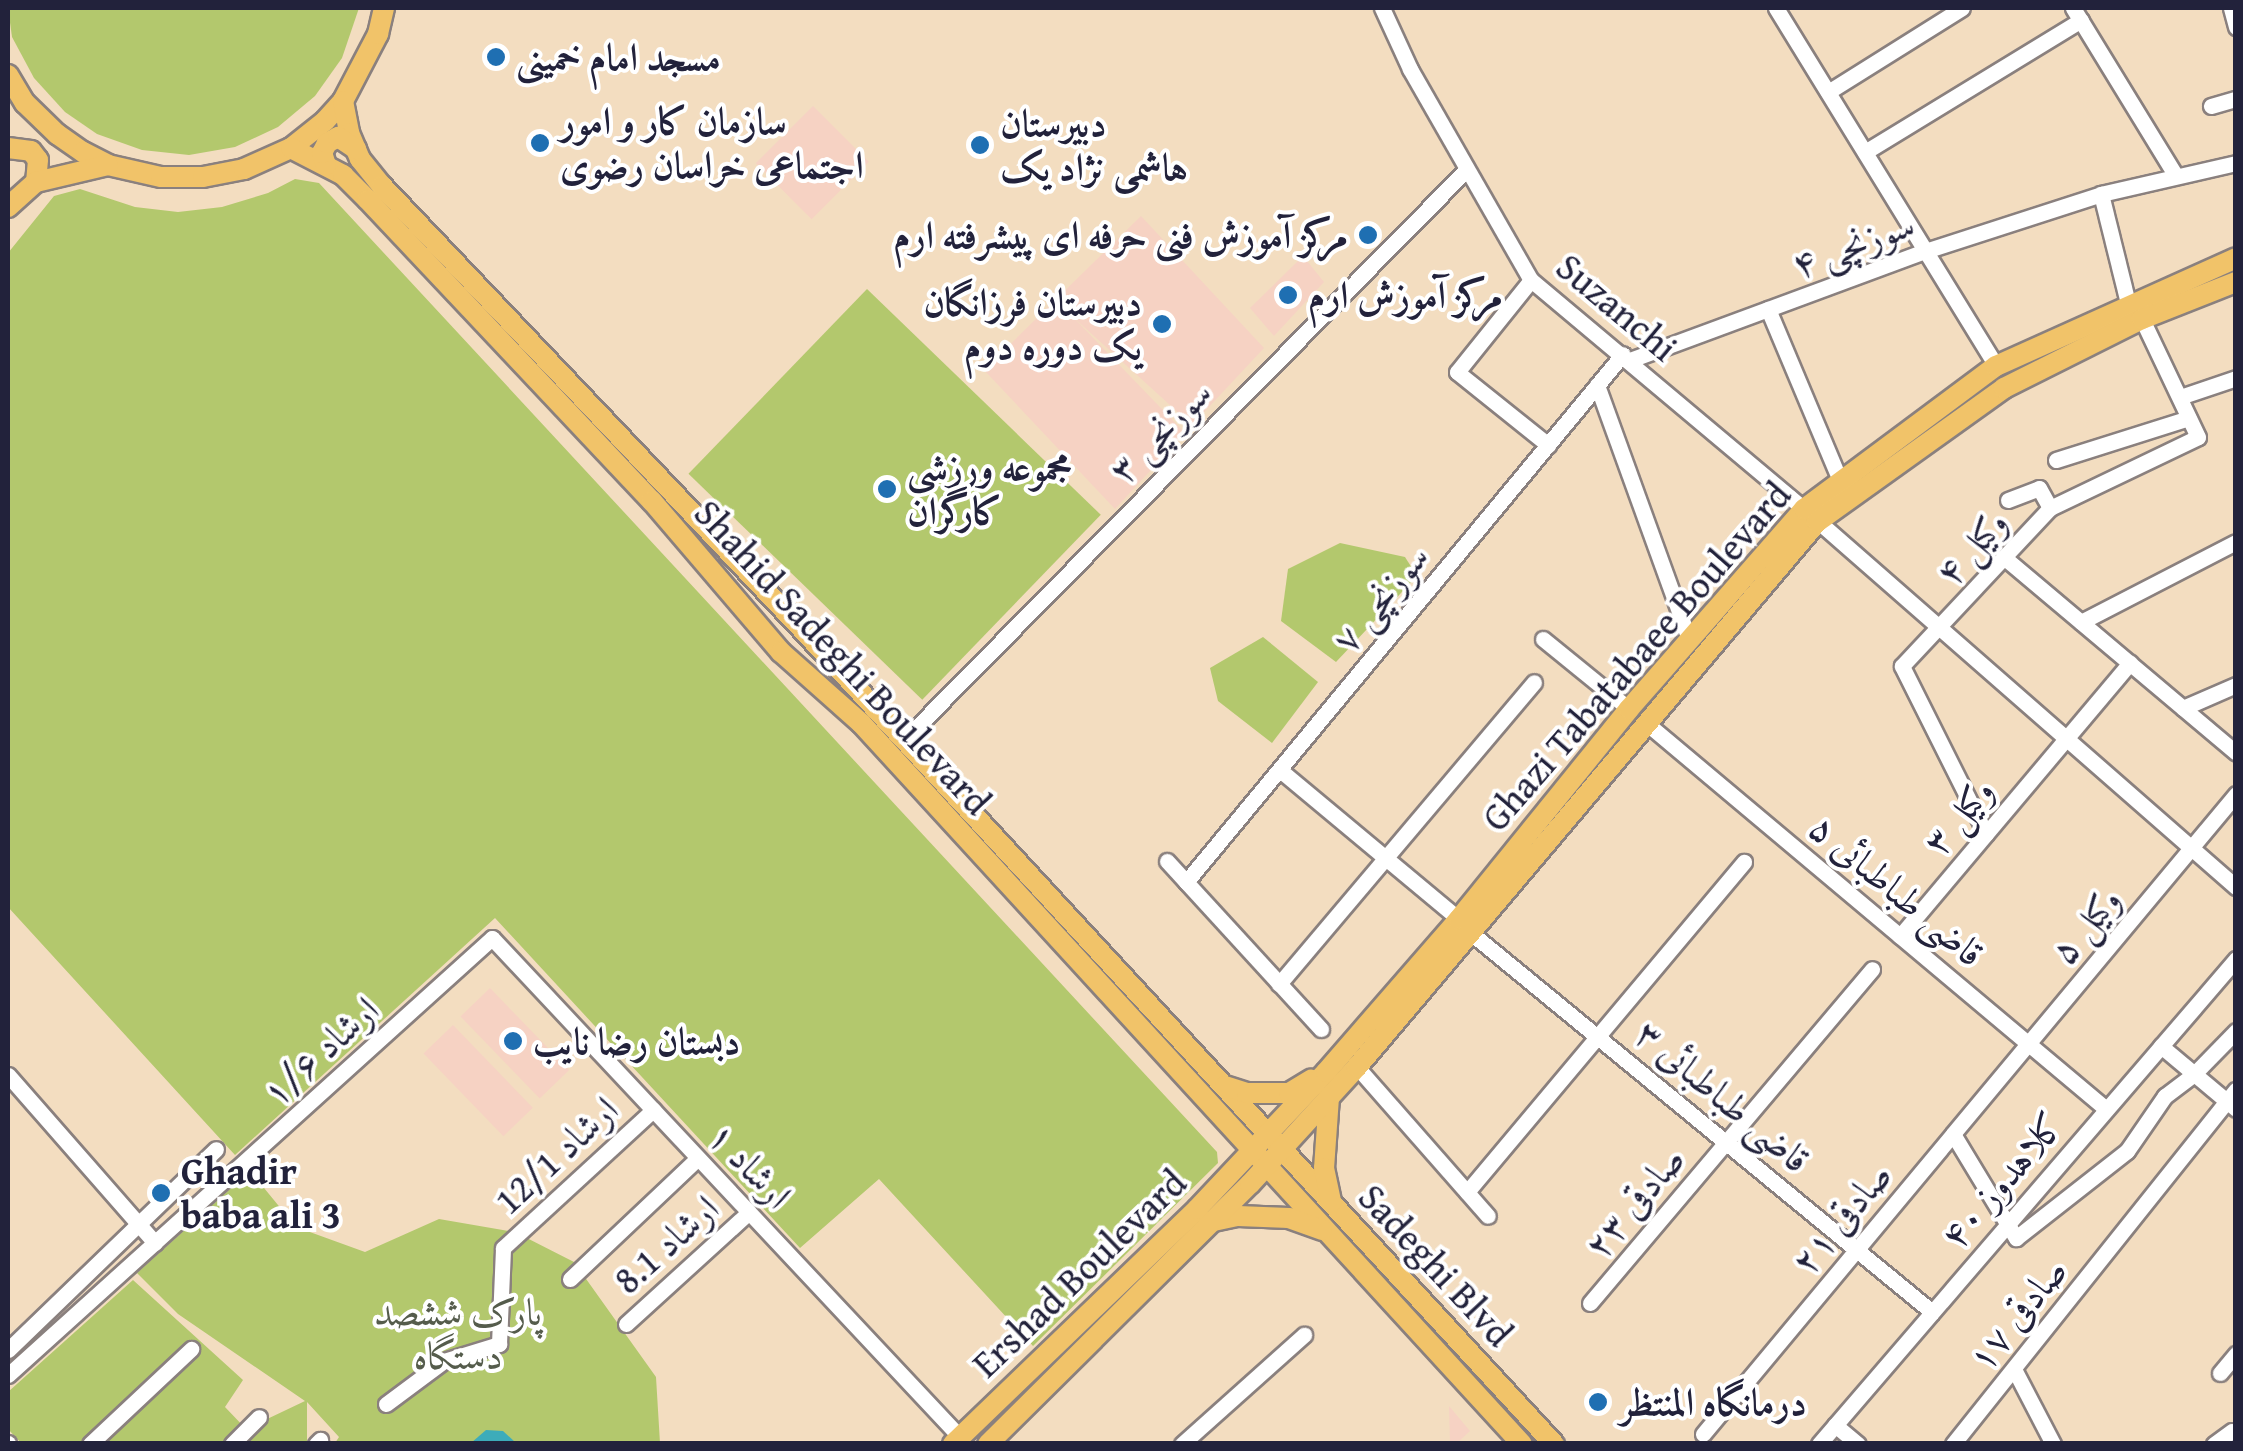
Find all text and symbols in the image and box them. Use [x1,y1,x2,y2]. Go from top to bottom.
place label: مسجد امام خمینی [516,34,721,80]
marker: مسجد امام خمینی [485,46,507,68]
place label: سازمان کار و امور اجتماعی خراسان رضوی [560,98,864,188]
place label: دبیرستان هاشمی نژاد یک [1000,100,1188,190]
marker: سازمان کار و امور اجتماعی خراسان رضوی [529,132,551,154]
marker: دبیرستان هاشمی نژاد یک [969,134,991,156]
street label: سوزنچی ۴ [1785,201,1921,287]
place label: مرکز آموزش فنی حرفه ای پیشرفته ارم [893,212,1348,258]
marker: مرکز آموزش فنی حرفه ای پیشرفته ارم [1357,224,1379,246]
street label: Suzanchi [1547,243,1687,371]
place label: مرکز آموزش ارم [1308,272,1503,318]
place label: دبیرستان فرزانگان یک دوره دوم [923,279,1142,368]
marker: مرکز آموزش ارم [1277,284,1299,306]
marker: دبیرستان فرزانگان یک دوره دوم [1151,313,1173,335]
street label: سوزنچی ۳ [1099,370,1221,492]
place label: مجموعه ورزشی کارگران [907,444,1072,534]
street label: Ghazi Tabatabaee Boulevard [1472,472,1800,840]
marker: مجموعه ورزشی کارگران [876,478,898,500]
street label: Shahid Sadeghi Boulevard [685,490,1001,824]
street label: وکيل ۴ [1925,500,2017,594]
street label: سوزنچی ۷ [1322,535,1438,661]
street label: وکيل ۳ [1913,768,2003,864]
street label: قاضی طباطبائی ۵ [1800,804,1994,976]
street label: وکيل ۵ [2040,877,2130,973]
street label: ارشاد ۱/۶ [252,987,388,1115]
street label: قاضی طباطبائی ۳ [1626,1010,1820,1182]
place label: دبستان رضا نایب [533,1018,740,1064]
marker: دبستان رضا نایب [502,1030,524,1052]
street label: ارشاد 12/1 [485,1087,627,1223]
street label: کلاهدوز ۴۰ [1930,1103,2074,1257]
street label: ارشاد ۱ [699,1112,801,1218]
street label: صادقی ۲۳ [1574,1137,1694,1267]
place label: Ghadir baba ali 3 [181,1148,341,1238]
street label: صادقی ۲۱ [1781,1153,1901,1283]
street label: Ershad Boulevard [963,1159,1195,1387]
street label: Sadeghi Blvd [1349,1174,1523,1356]
marker: Ghadir baba ali 3 [150,1182,172,1204]
street label: ارشاد 8.1 [604,1185,728,1303]
street label: صادقی ۱۷ [1958,1248,2076,1380]
park label: پارک‌ ششصد دستگاه [374,1289,542,1378]
place label: درمانگاه المنتظر [1620,1379,1807,1425]
marker: درمانگاه المنتظر [1585,1389,1611,1415]

